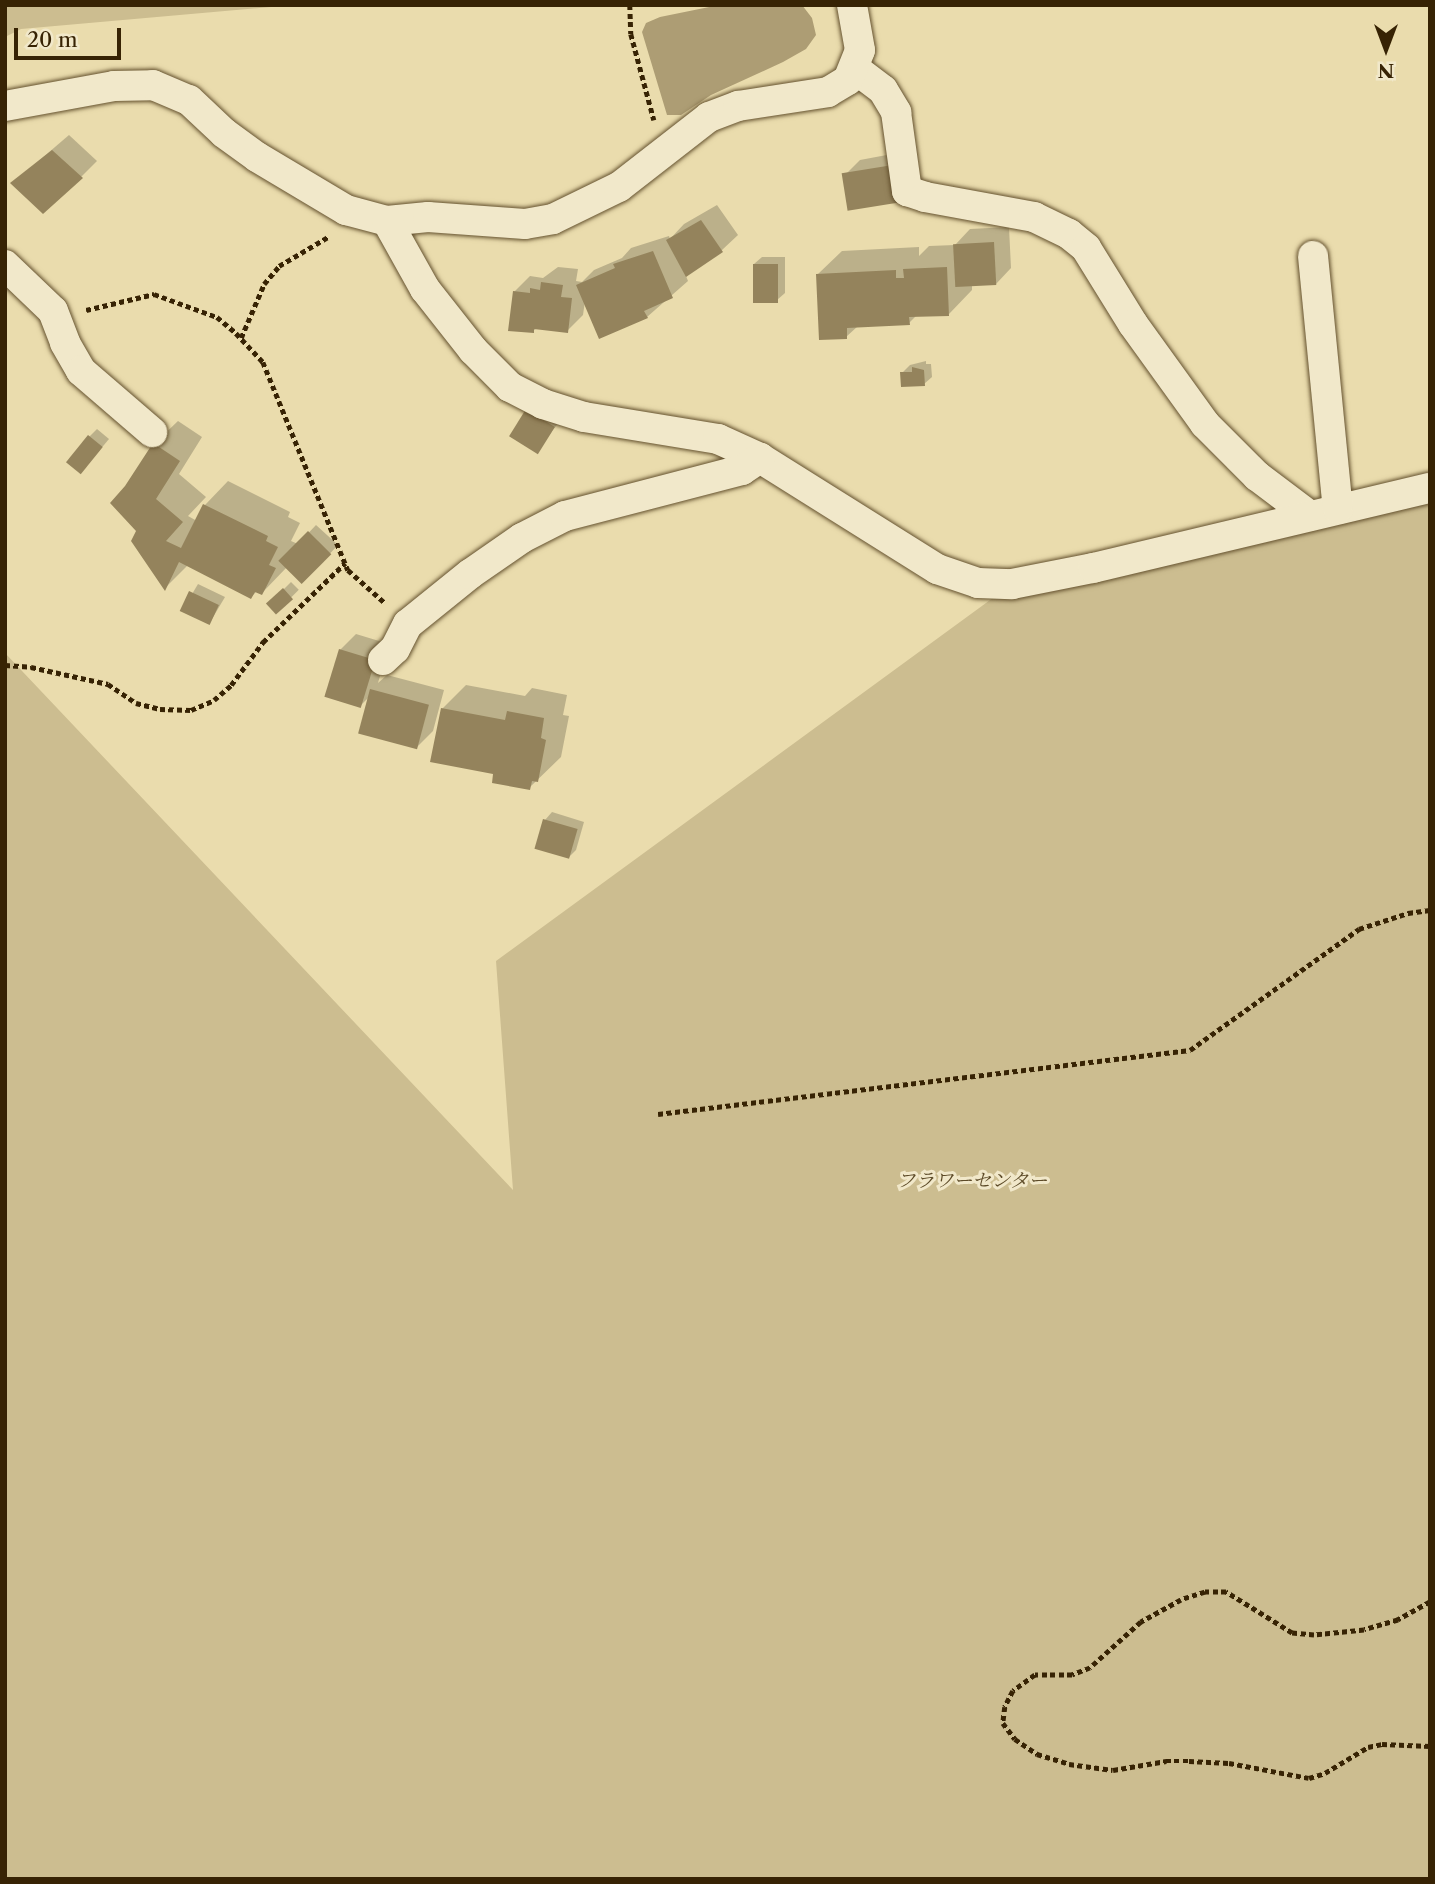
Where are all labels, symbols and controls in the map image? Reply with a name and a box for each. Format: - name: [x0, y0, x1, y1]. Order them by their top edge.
- scale bar: [18, 14, 124, 58]
- north arrow: [1351, 14, 1421, 84]
- text: 20 m: [27, 27, 78, 52]
- text: N: [1378, 59, 1394, 82]
- park label: フラワーセンター: [896, 1170, 1048, 1192]

